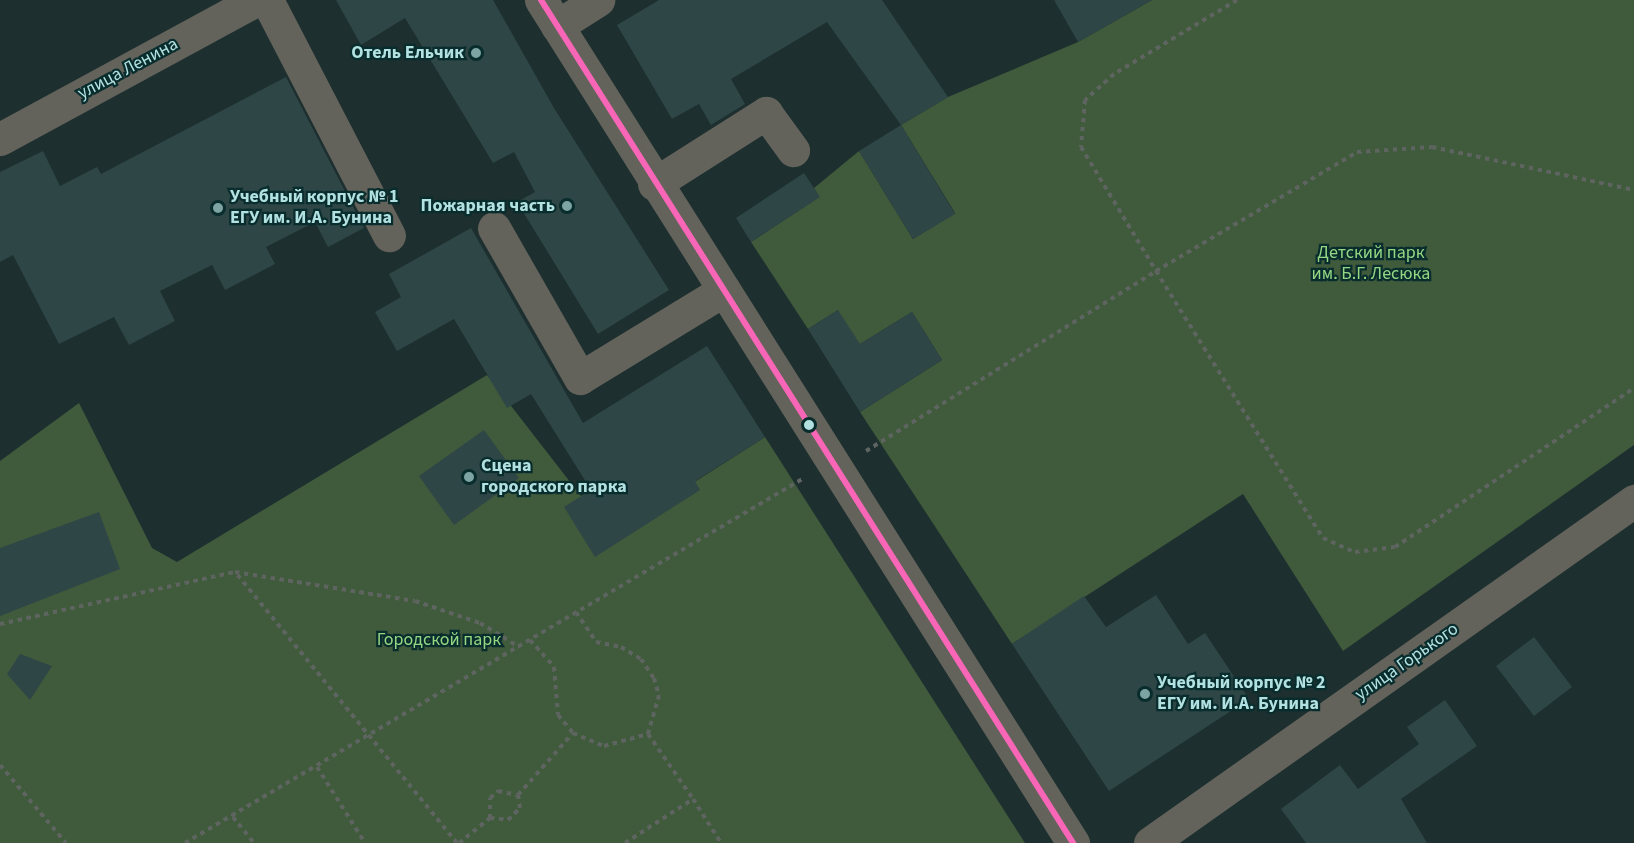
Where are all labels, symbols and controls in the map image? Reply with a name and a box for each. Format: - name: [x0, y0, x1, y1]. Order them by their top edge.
- street label: улица Ленина: [74, 34, 182, 104]
- place label: Отель Ельчик: [351, 42, 464, 64]
- marker: Отель Ельчик: [469, 46, 483, 60]
- place label: Учебный корпус № 1 ЕГУ им. И.А. Бунина: [230, 187, 399, 230]
- place label: Пожарная часть: [421, 195, 555, 217]
- marker: Пожарная часть: [560, 199, 574, 213]
- marker: Учебный корпус № 1 ЕГУ им. И.А. Бунина: [211, 201, 225, 215]
- park label: Детский парк им. Б.Г. Лесюка: [1312, 243, 1430, 286]
- unlabelled marker: [803, 419, 815, 431]
- place label: Сцена городского парка: [481, 456, 627, 498]
- marker: Сцена городского парка: [462, 470, 476, 484]
- street label: улица Горького: [1351, 618, 1463, 706]
- park label: Городской парк: [377, 629, 501, 651]
- place label: Учебный корпус № 2 ЕГУ им. И.А. Бунина: [1157, 673, 1326, 716]
- marker: Учебный корпус № 2 ЕГУ им. И.А. Бунина: [1138, 687, 1152, 701]

